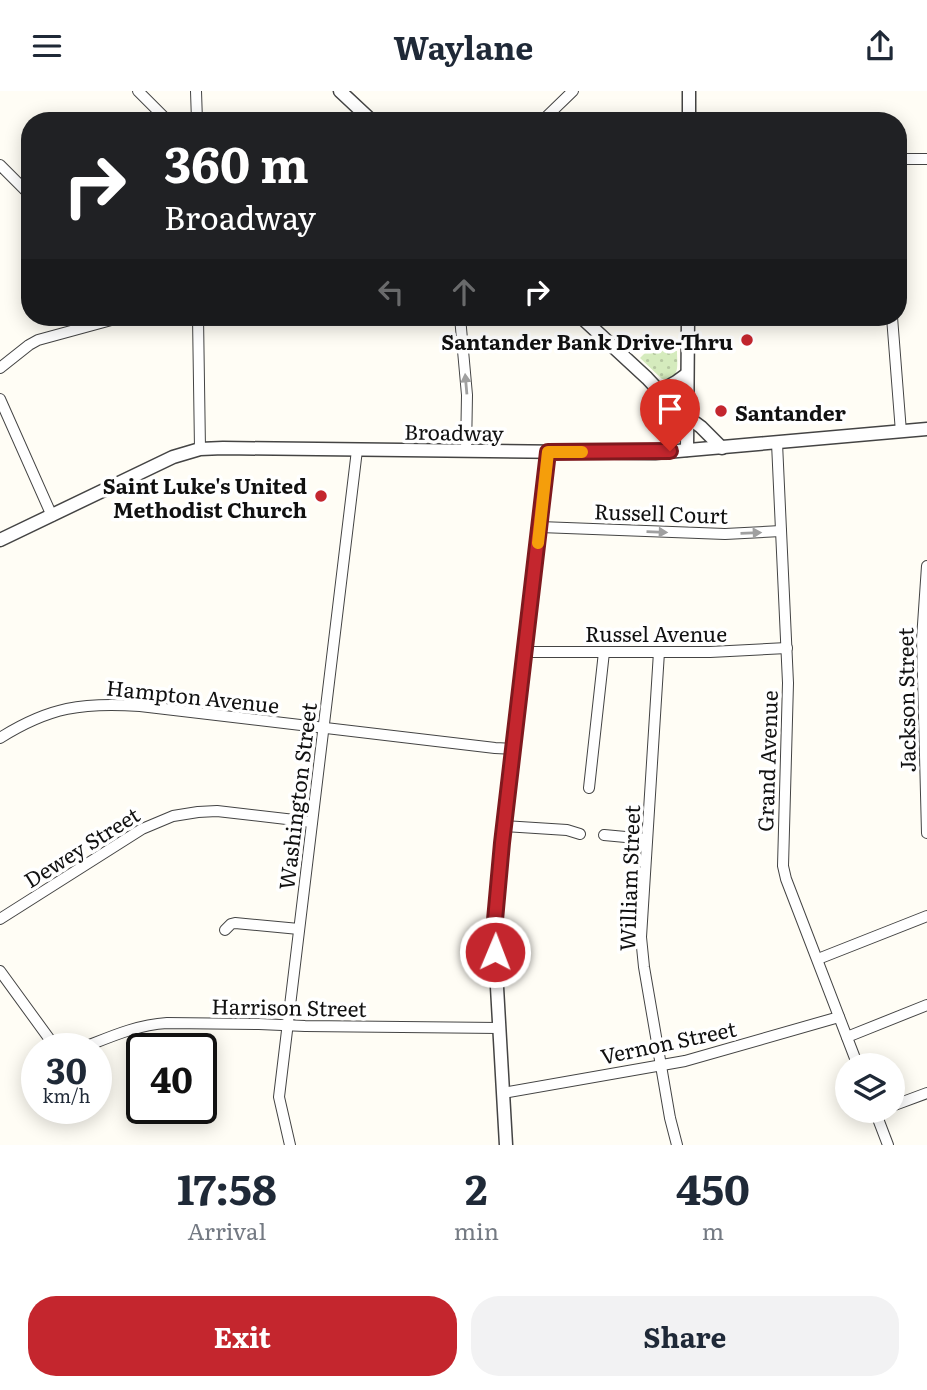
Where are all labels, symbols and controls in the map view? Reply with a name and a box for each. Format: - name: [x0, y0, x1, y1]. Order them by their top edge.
- text: Waylane: [394, 22, 533, 70]
- icon: menu: [28, 27, 66, 65]
- icon: share: [861, 27, 899, 65]
- text: 360 m: [164, 125, 309, 198]
- icon: right: [49, 140, 140, 231]
- text: Broadway: [164, 192, 316, 240]
- icon: left: [372, 273, 410, 311]
- icon: ahead: [445, 273, 483, 311]
- icon: right: [518, 273, 556, 311]
- place label: Santander Bank Drive-Thru: [441, 325, 733, 356]
- marker: Santander Bank Drive-Thru: [739, 332, 755, 348]
- one-way arrow: [460, 372, 471, 394]
- pin: [640, 379, 700, 451]
- icon: arrive: [651, 390, 689, 428]
- place label: Santander: [735, 396, 846, 427]
- marker: Santander: [713, 403, 729, 419]
- street label: Broadway: [404, 415, 505, 447]
- place label: Saint Luke's United Methodist Church: [103, 469, 307, 524]
- marker: Saint Luke's United Methodist Church: [313, 488, 329, 504]
- street label: Russell Court: [593, 494, 729, 530]
- one-way arrow: [647, 526, 669, 538]
- one-way arrow: [740, 527, 762, 538]
- street label: Russel Avenue: [585, 617, 727, 648]
- street label: Jackson Street: [888, 627, 922, 773]
- street label: Hampton Avenue: [105, 670, 281, 720]
- street label: Grand Avenue: [748, 690, 784, 832]
- street label: Washington Street: [269, 700, 323, 891]
- street label: Dewey Street: [17, 798, 145, 894]
- street label: William Street: [610, 804, 646, 952]
- position arrow: [458, 915, 532, 989]
- street label: Harrison Street: [211, 989, 367, 1023]
- street label: Vernon Street: [597, 1011, 739, 1071]
- speed limit sign: 40: [126, 1033, 217, 1124]
- text: 30: [46, 1043, 87, 1095]
- map controls: [835, 1053, 905, 1123]
- button: layers: [835, 1053, 905, 1123]
- text: km/h: [43, 1082, 90, 1109]
- text: 17:58: [177, 1156, 277, 1218]
- text: 2: [465, 1156, 488, 1218]
- text: 450: [676, 1156, 750, 1218]
- text: Arrival: [188, 1213, 266, 1247]
- text: min: [454, 1213, 499, 1247]
- text: m: [702, 1213, 724, 1247]
- button: Exit: [28, 1296, 457, 1376]
- button: Share: [471, 1296, 899, 1376]

